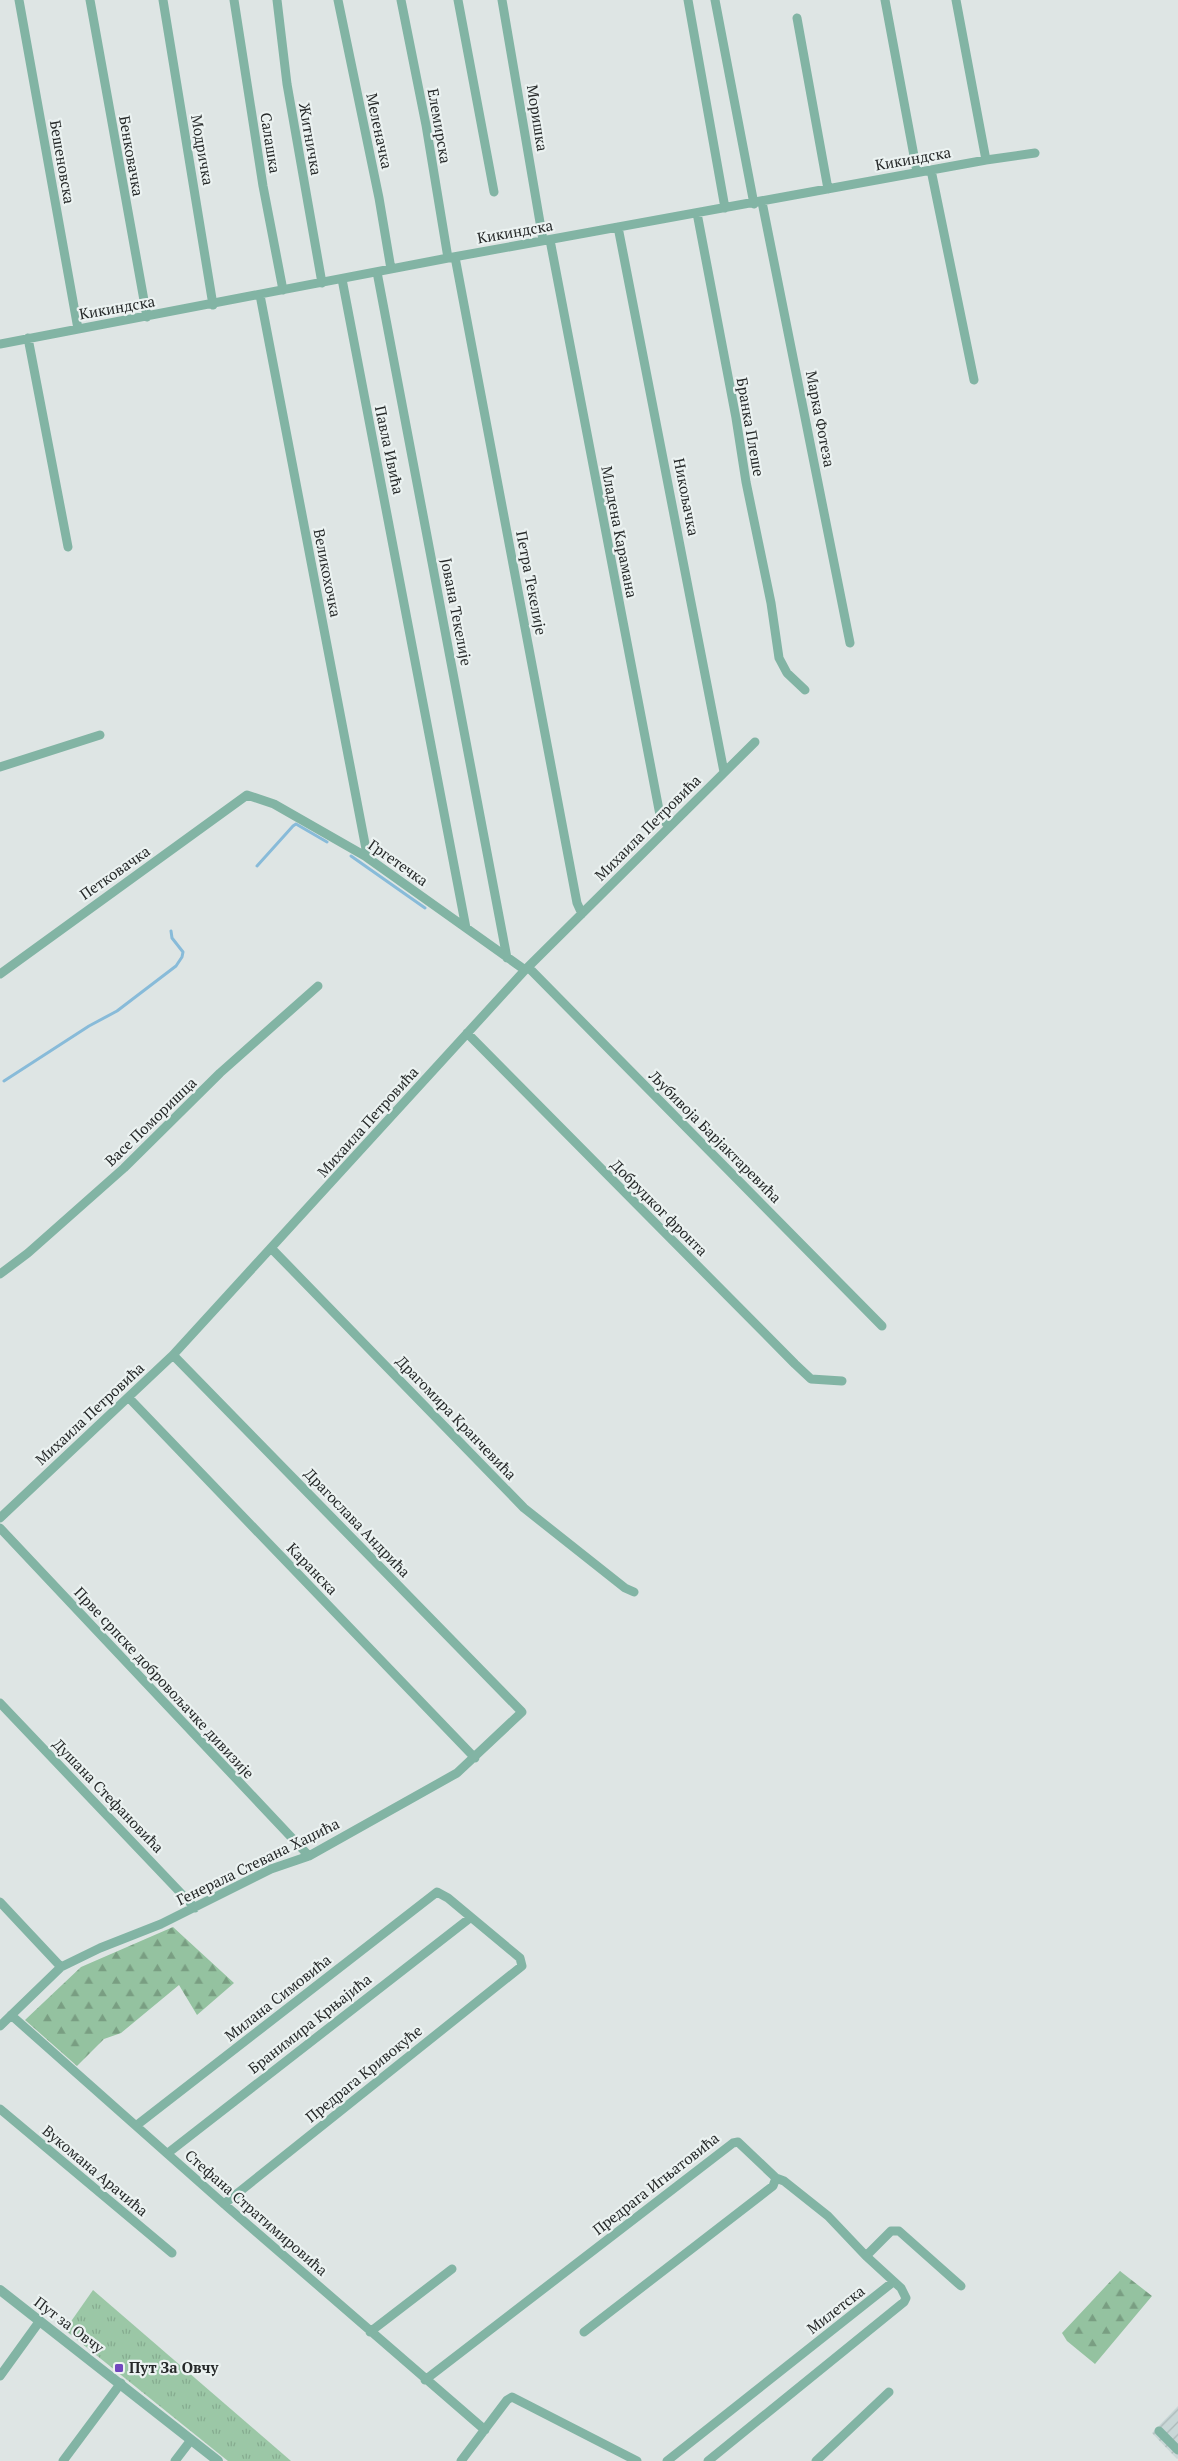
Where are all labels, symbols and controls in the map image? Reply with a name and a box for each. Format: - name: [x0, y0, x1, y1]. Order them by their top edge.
- street label: Моришка: [523, 83, 553, 153]
- street label: Елемирска: [424, 87, 456, 165]
- street label: Меленачка: [362, 91, 398, 171]
- street label: Житничка: [295, 101, 327, 177]
- street label: Салашка: [256, 111, 286, 175]
- street label: Модричка: [187, 113, 219, 187]
- street label: Бенковачка: [115, 114, 149, 198]
- street label: Бешеновска: [46, 118, 80, 206]
- street label: Кикиндска: [873, 141, 953, 175]
- street label: Кикиндска: [475, 214, 555, 248]
- street label: Кикиндска: [77, 290, 157, 324]
- street label: Марка Фотеза: [802, 369, 840, 469]
- street label: Бранка Плеше: [732, 376, 770, 478]
- street label: Павла Ивића: [371, 404, 409, 496]
- street label: Никољачка: [670, 456, 704, 538]
- street label: Младена Карамана: [597, 464, 643, 600]
- street label: Великохочка: [310, 527, 346, 619]
- street label: Петра Текелије: [512, 529, 552, 637]
- street label: Јована Текелије: [437, 556, 477, 667]
- street label: Михаила Петровића: [590, 770, 705, 885]
- street label: Гргетечка: [365, 834, 433, 890]
- street label: Петковачка: [75, 840, 154, 904]
- street label: Михаила Петровића: [312, 1062, 422, 1181]
- street label: Љубивоја Барјактаревића: [644, 1065, 787, 1207]
- street label: Васе Поморишца: [100, 1072, 201, 1170]
- street label: Добруџког фронта: [607, 1155, 713, 1260]
- street label: Драгомира Кранчевића: [392, 1351, 522, 1484]
- street label: Михаила Петровића: [31, 1357, 148, 1469]
- street label: Драгослава Андрића: [300, 1463, 415, 1581]
- street label: Каранска: [283, 1538, 343, 1599]
- street label: Прве српске добровољачке дивизије: [70, 1582, 259, 1783]
- street label: Душана Стефановића: [49, 1734, 169, 1857]
- street label: Генерала Стевана Хаџића: [173, 1813, 343, 1909]
- street label: Милана Симовића: [220, 1949, 335, 2045]
- street label: Бранимира Крњајића: [244, 1969, 375, 2078]
- street label: Предрага Кривокуће: [301, 2020, 426, 2126]
- street label: Вукомана Арачића: [39, 2120, 153, 2221]
- street label: Предрага Игњатовића: [588, 2127, 723, 2239]
- street label: Стефана Стратимировића: [181, 2145, 332, 2280]
- street label: Милетска: [802, 2280, 869, 2338]
- street label: Пут за Овчу: [31, 2291, 109, 2357]
- place label: Пут За Овчу: [129, 2357, 220, 2377]
- marker: Пут За Овчу: [113, 2362, 125, 2374]

